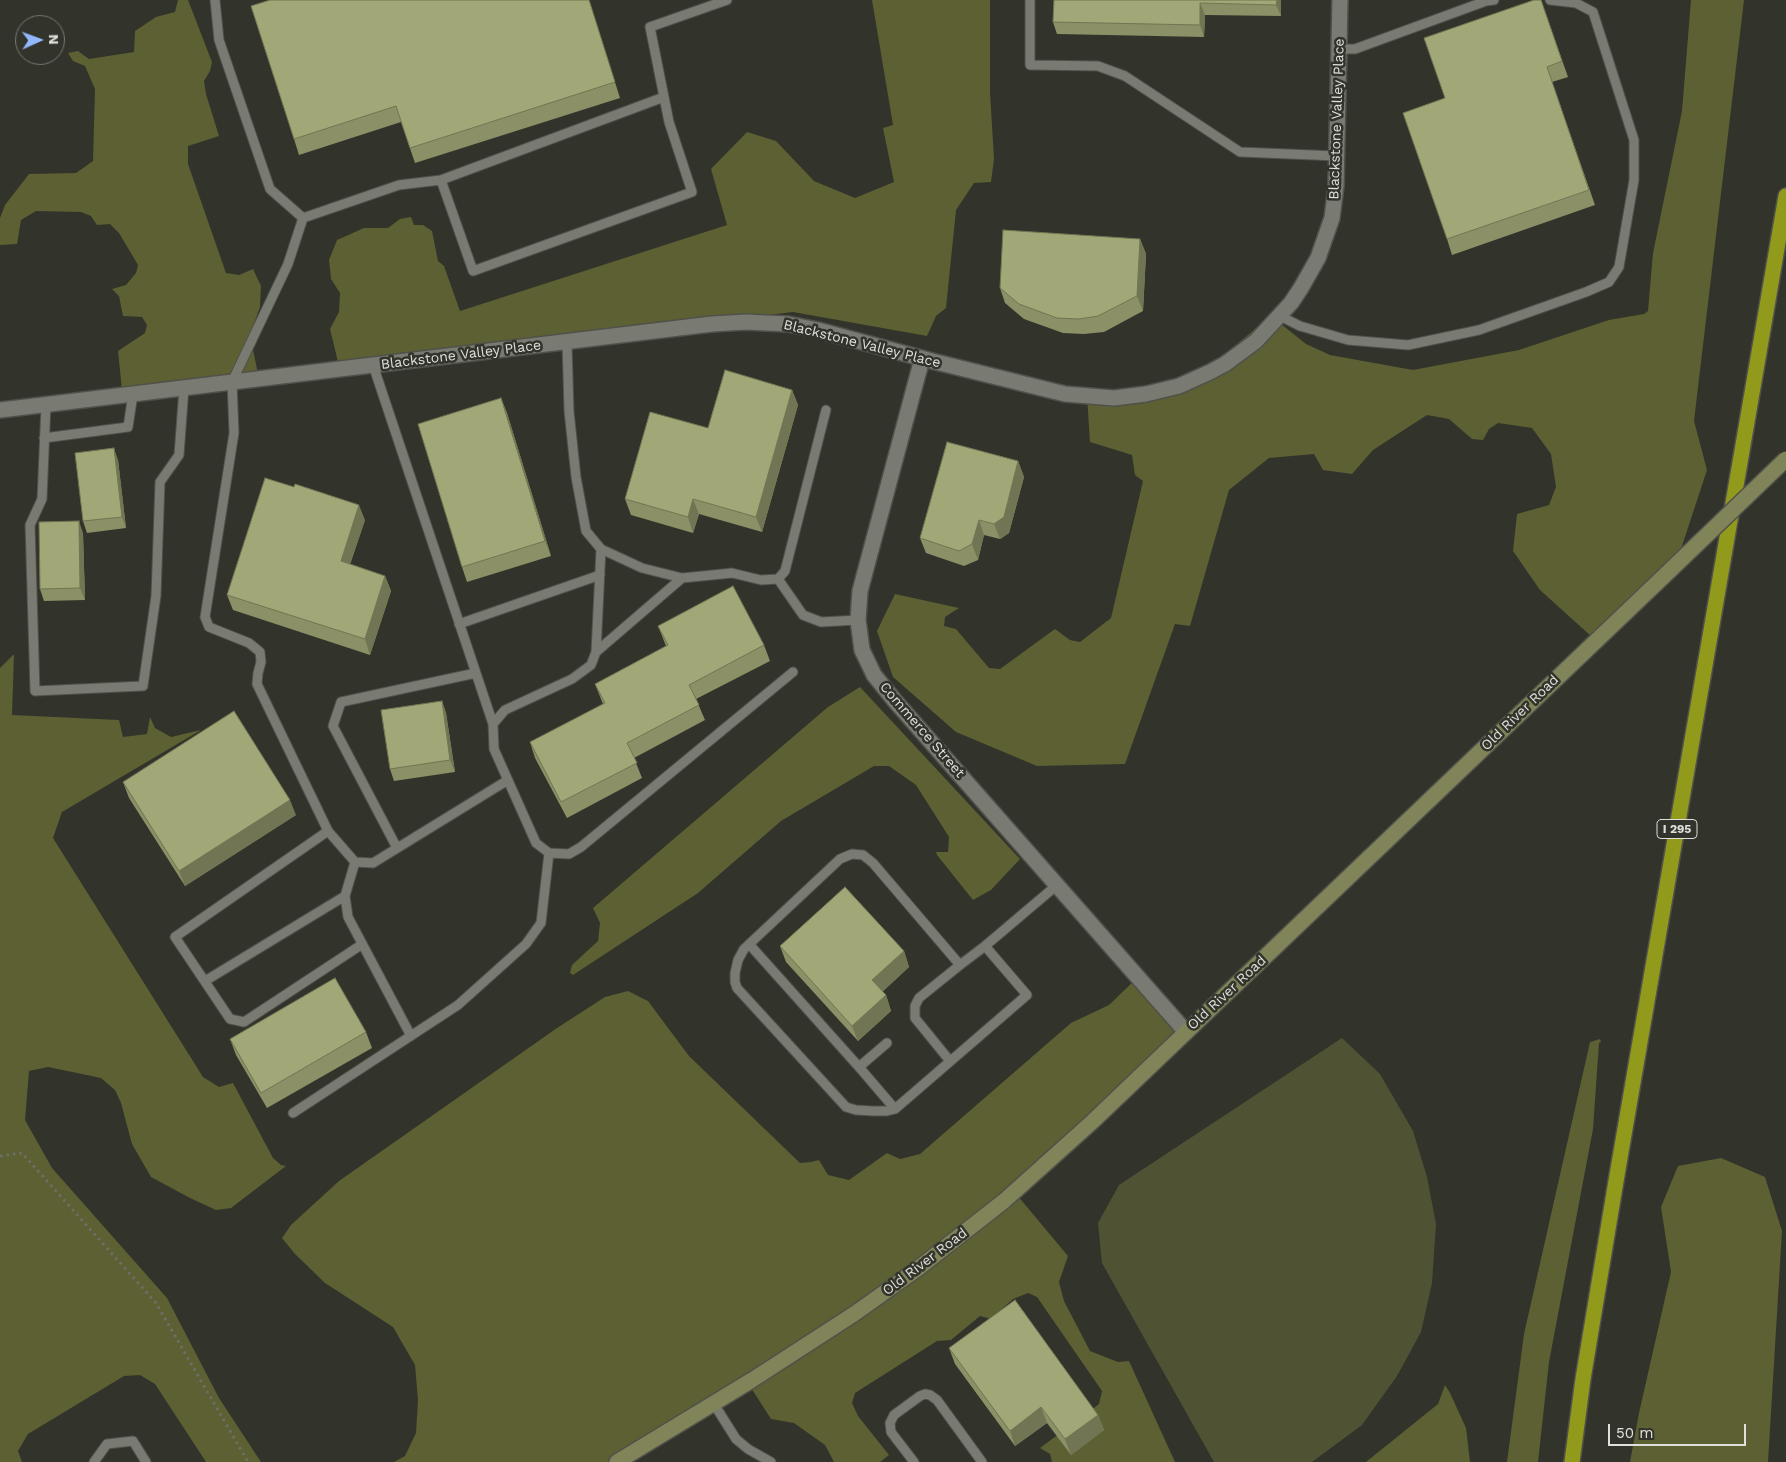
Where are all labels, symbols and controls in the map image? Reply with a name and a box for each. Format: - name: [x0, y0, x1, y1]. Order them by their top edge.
- north arrow: [15, 15, 65, 65]
- text: N: [46, 34, 62, 45]
- street label: Blackstone Valley Place: [1326, 38, 1348, 200]
- street label: Blackstone Valley Place: [782, 316, 942, 372]
- street label: Blackstone Valley Place: [380, 337, 542, 373]
- street label: Old River Road: [1478, 672, 1562, 754]
- street label: Commerce Street: [876, 679, 968, 781]
- road number: I 295: [1657, 820, 1697, 839]
- street label: Old River Road: [1184, 952, 1270, 1034]
- street label: Old River Road: [879, 1225, 971, 1299]
- scale bar: [1611, 1414, 1748, 1446]
- text: 50 m: [1616, 1424, 1653, 1442]

